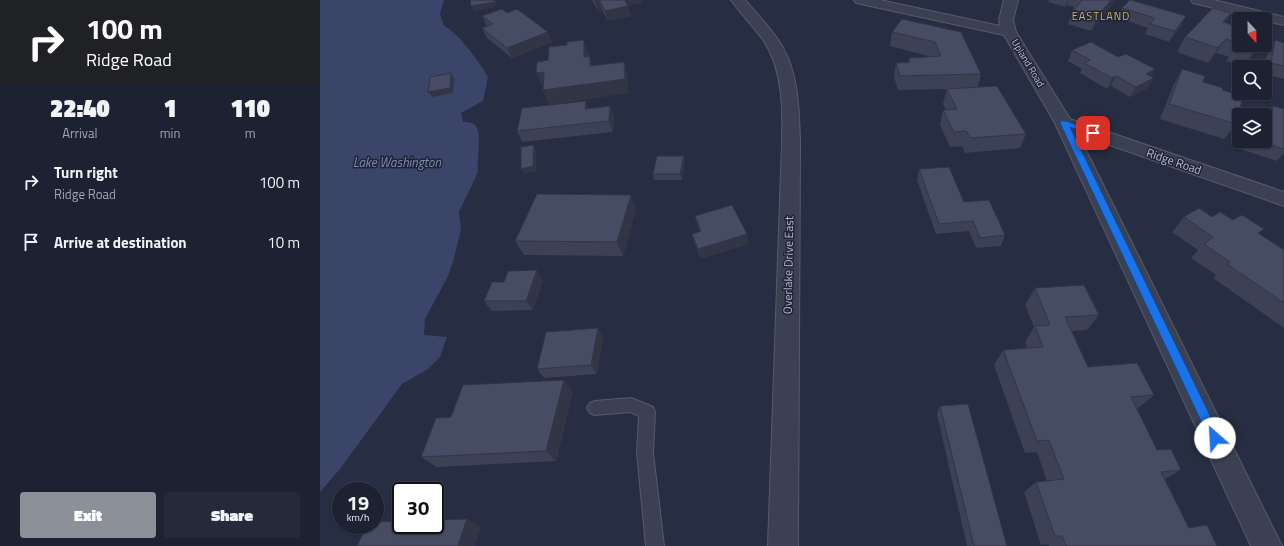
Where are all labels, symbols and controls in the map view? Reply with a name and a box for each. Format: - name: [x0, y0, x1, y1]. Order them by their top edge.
- text: 100 m: [86, 7, 163, 50]
- district label: EASTLAND: [1072, 8, 1130, 24]
- north arrow: [1232, 12, 1272, 52]
- map controls: [1232, 12, 1272, 148]
- icon: right: [20, 16, 72, 68]
- street label: Upland Road: [1008, 36, 1048, 90]
- text: Ridge Road: [86, 46, 172, 73]
- button: search: [1232, 60, 1272, 100]
- text: 22:40: [50, 90, 110, 126]
- text: 1: [163, 90, 177, 126]
- text: 110: [230, 90, 270, 126]
- button: layers: [1232, 108, 1272, 148]
- pin: [1076, 116, 1110, 150]
- icon: arrive: [1082, 122, 1104, 144]
- text: Arrival: [62, 123, 97, 143]
- text: min: [160, 123, 180, 143]
- text: m: [245, 123, 256, 143]
- street label: Ridge Road: [1144, 143, 1204, 179]
- water label: Lake Washington: [353, 152, 441, 172]
- text: Turn right: [54, 161, 118, 184]
- icon: right: [20, 171, 42, 193]
- text: 100 m: [259, 171, 300, 194]
- text: Ridge Road: [54, 184, 116, 204]
- street label: Overlake Drive East: [778, 215, 798, 314]
- icon: arrive: [20, 231, 42, 253]
- text: Arrive at destination: [54, 231, 187, 254]
- text: 10 m: [267, 231, 300, 254]
- position arrow: [1194, 417, 1236, 459]
- speed limit sign: 30: [392, 482, 444, 534]
- text: 19: [347, 487, 369, 518]
- button: Exit: [20, 492, 156, 538]
- button: Share: [164, 492, 300, 538]
- text: km/h: [347, 510, 369, 525]

